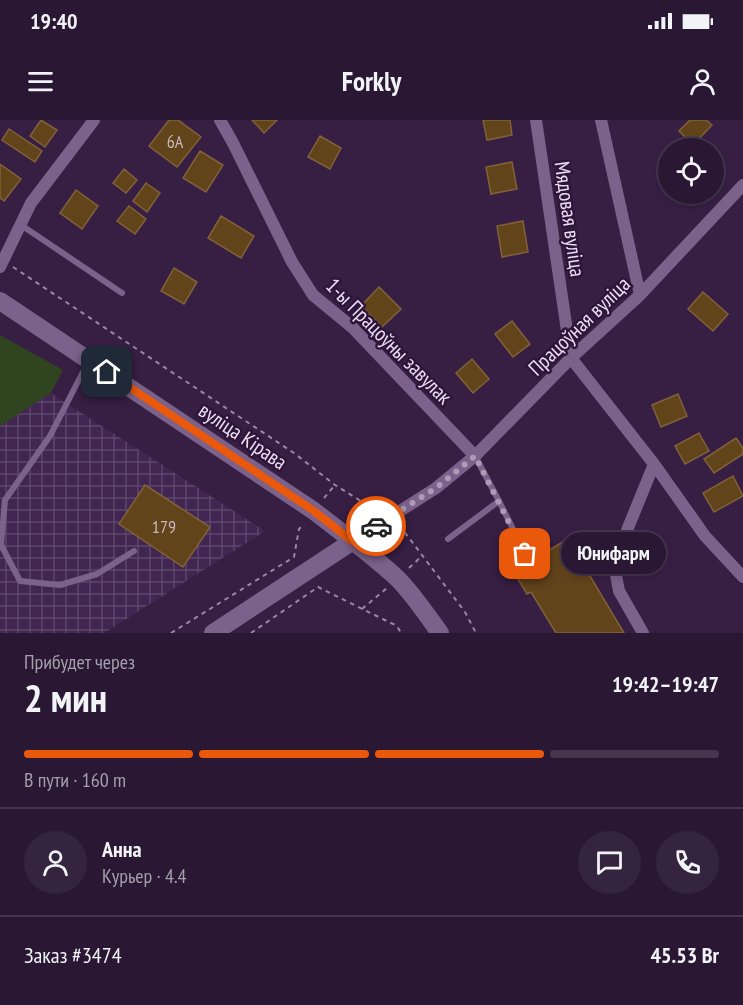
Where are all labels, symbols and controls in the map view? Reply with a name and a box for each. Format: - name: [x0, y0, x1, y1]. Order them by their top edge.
- text: 19:40: [30, 7, 78, 35]
- text: Forkly: [342, 64, 401, 98]
- icon: menu: [24, 65, 57, 98]
- icon: person: [686, 65, 719, 98]
- house number: 6А: [167, 130, 184, 153]
- map controls: [658, 138, 724, 204]
- button: locate: [658, 138, 724, 204]
- street label: Мядовая вуліца: [549, 160, 591, 278]
- street label: Працоўная вуліца: [522, 271, 636, 381]
- street label: 1-ы Працоўны завулак: [320, 272, 458, 410]
- pin: [81, 346, 132, 397]
- icon: home: [90, 355, 123, 388]
- street label: вуліца Кірава: [194, 397, 292, 475]
- courier: [346, 496, 406, 556]
- icon: car: [360, 510, 393, 543]
- house number: 179: [152, 515, 176, 538]
- pin: [499, 528, 550, 579]
- callout: Юнифарм: [561, 533, 666, 575]
- icon: bag: [508, 537, 541, 570]
- text: Юнифарм: [577, 540, 650, 566]
- text: Прибудет через: [24, 649, 135, 675]
- text: 19:42–19:47: [612, 670, 719, 698]
- text: 2 мин: [24, 672, 107, 723]
- text: В пути · 160 m: [24, 767, 126, 793]
- button: person: [24, 831, 87, 894]
- button: chat: [578, 831, 641, 894]
- button: phone: [656, 831, 719, 894]
- text: Анна: [102, 835, 142, 863]
- text: Курьер · 4.4: [102, 863, 187, 889]
- text: Заказ #3474: [24, 941, 122, 969]
- text: 45.53 Br: [651, 941, 719, 969]

